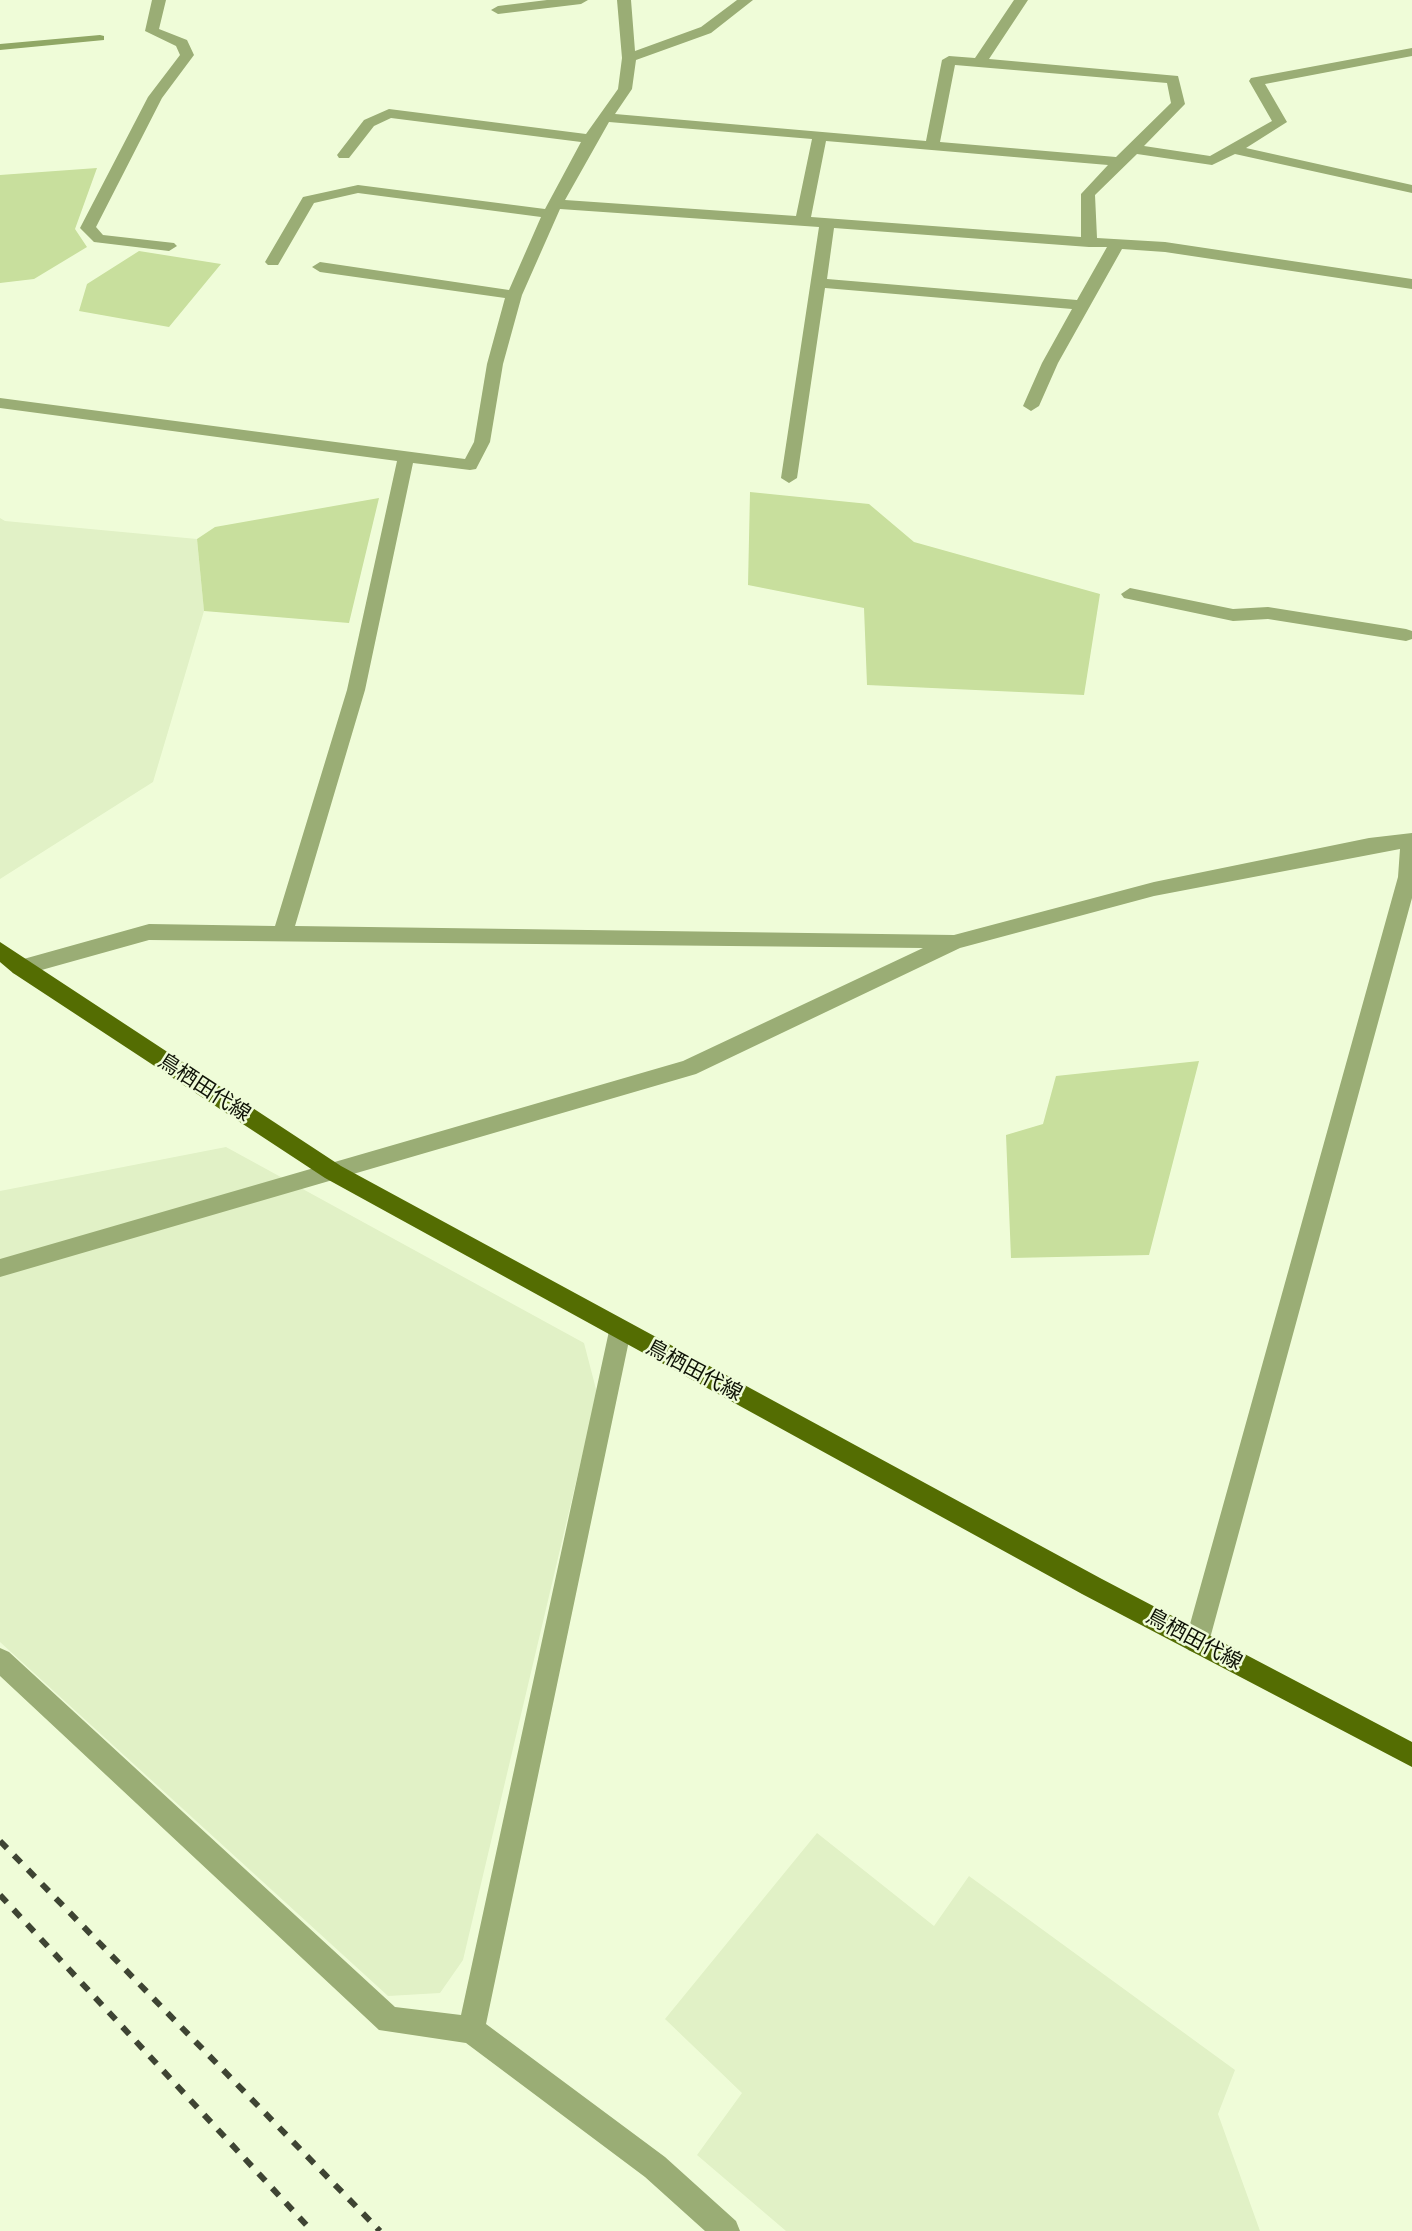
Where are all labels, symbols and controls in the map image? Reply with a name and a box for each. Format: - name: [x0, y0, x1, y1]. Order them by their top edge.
- street label: 鳥栖田代線: [153, 1049, 255, 1127]
- street label: 鳥栖田代線: [642, 1335, 746, 1407]
- street label: 鳥栖田代線: [1142, 1604, 1246, 1676]

